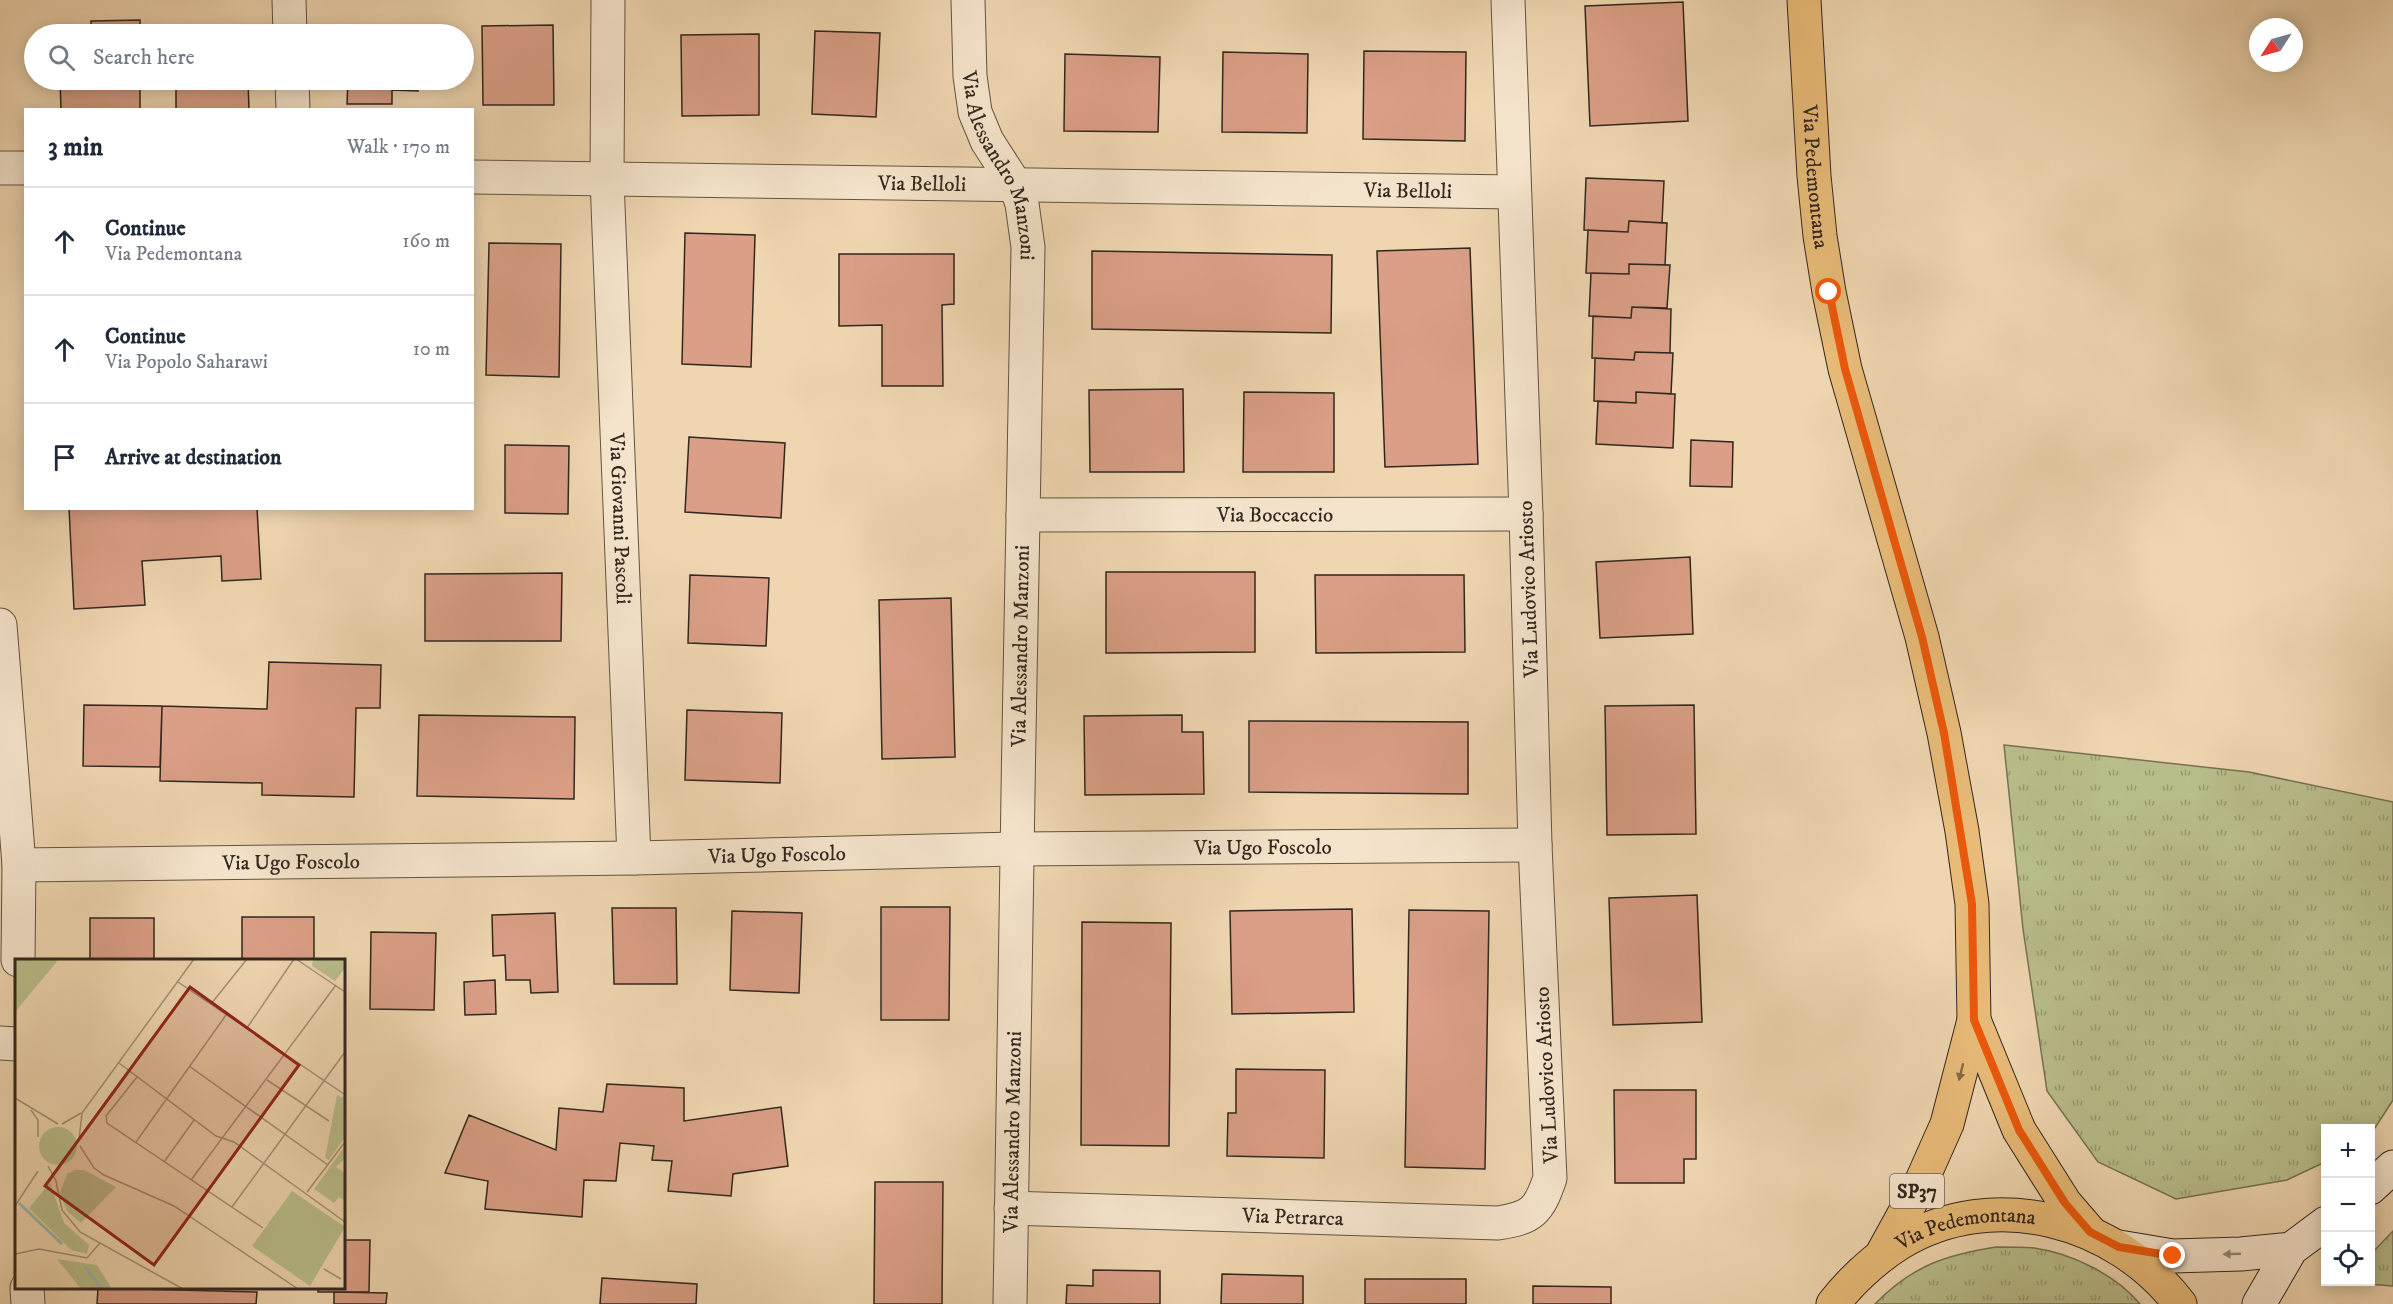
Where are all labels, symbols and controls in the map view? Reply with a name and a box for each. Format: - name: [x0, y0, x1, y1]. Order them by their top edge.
- north arrow: [2249, 18, 2303, 72]
- search box: [24, 24, 474, 90]
- icon: search: [45, 41, 78, 74]
- text: Search here: [93, 44, 195, 71]
- street label: Via Alessandro Manzoni: [955, 68, 1040, 261]
- street label: Via Pedemontana: [1796, 103, 1834, 251]
- text: 3 min: [48, 131, 103, 164]
- text: Walk · 170 m: [347, 135, 450, 160]
- street label: Via Belloli: [877, 171, 966, 198]
- street label: Via Belloli: [1362, 178, 1452, 205]
- text: Continue: [105, 215, 186, 242]
- icon: ahead: [48, 225, 81, 258]
- text: 160 m: [402, 229, 450, 254]
- text: Via Pedemontana: [105, 242, 242, 267]
- route start: [1815, 278, 1841, 304]
- text: Continue: [105, 323, 186, 350]
- icon: ahead: [48, 333, 81, 366]
- text: 10 m: [413, 337, 450, 362]
- text: Via Popolo Saharawi: [105, 350, 268, 375]
- street label: Via Giovanni Pascoli: [603, 432, 636, 605]
- icon: arrive: [48, 441, 81, 474]
- text: Arrive at destination: [105, 444, 282, 471]
- street label: Via Ludovico Ariosto: [1513, 500, 1545, 679]
- street label: Via Boccaccio: [1216, 502, 1333, 529]
- street label: Via Alessandro Manzoni: [1006, 545, 1036, 748]
- street label: Via Ugo Foscolo: [1193, 835, 1332, 862]
- street label: Via Ugo Foscolo: [707, 841, 846, 870]
- street label: Via Ugo Foscolo: [221, 849, 360, 877]
- inset map: [15, 959, 345, 1289]
- street label: Via Ludovico Ariosto: [1529, 986, 1565, 1165]
- street label: Via Alessandro Manzoni: [998, 1031, 1028, 1234]
- one-way arrow: [1955, 1063, 1965, 1081]
- map controls: [2321, 1124, 2375, 1286]
- button: +: [2321, 1124, 2375, 1178]
- road number: SP37: [1890, 1174, 1944, 1208]
- button: −: [2321, 1178, 2375, 1232]
- street label: Via Petrarca: [1241, 1203, 1344, 1232]
- street label: Via Pedemontana: [1890, 1203, 2038, 1257]
- button: locate: [2321, 1232, 2375, 1286]
- route end: [2159, 1242, 2185, 1268]
- one-way arrow: [2223, 1249, 2242, 1258]

